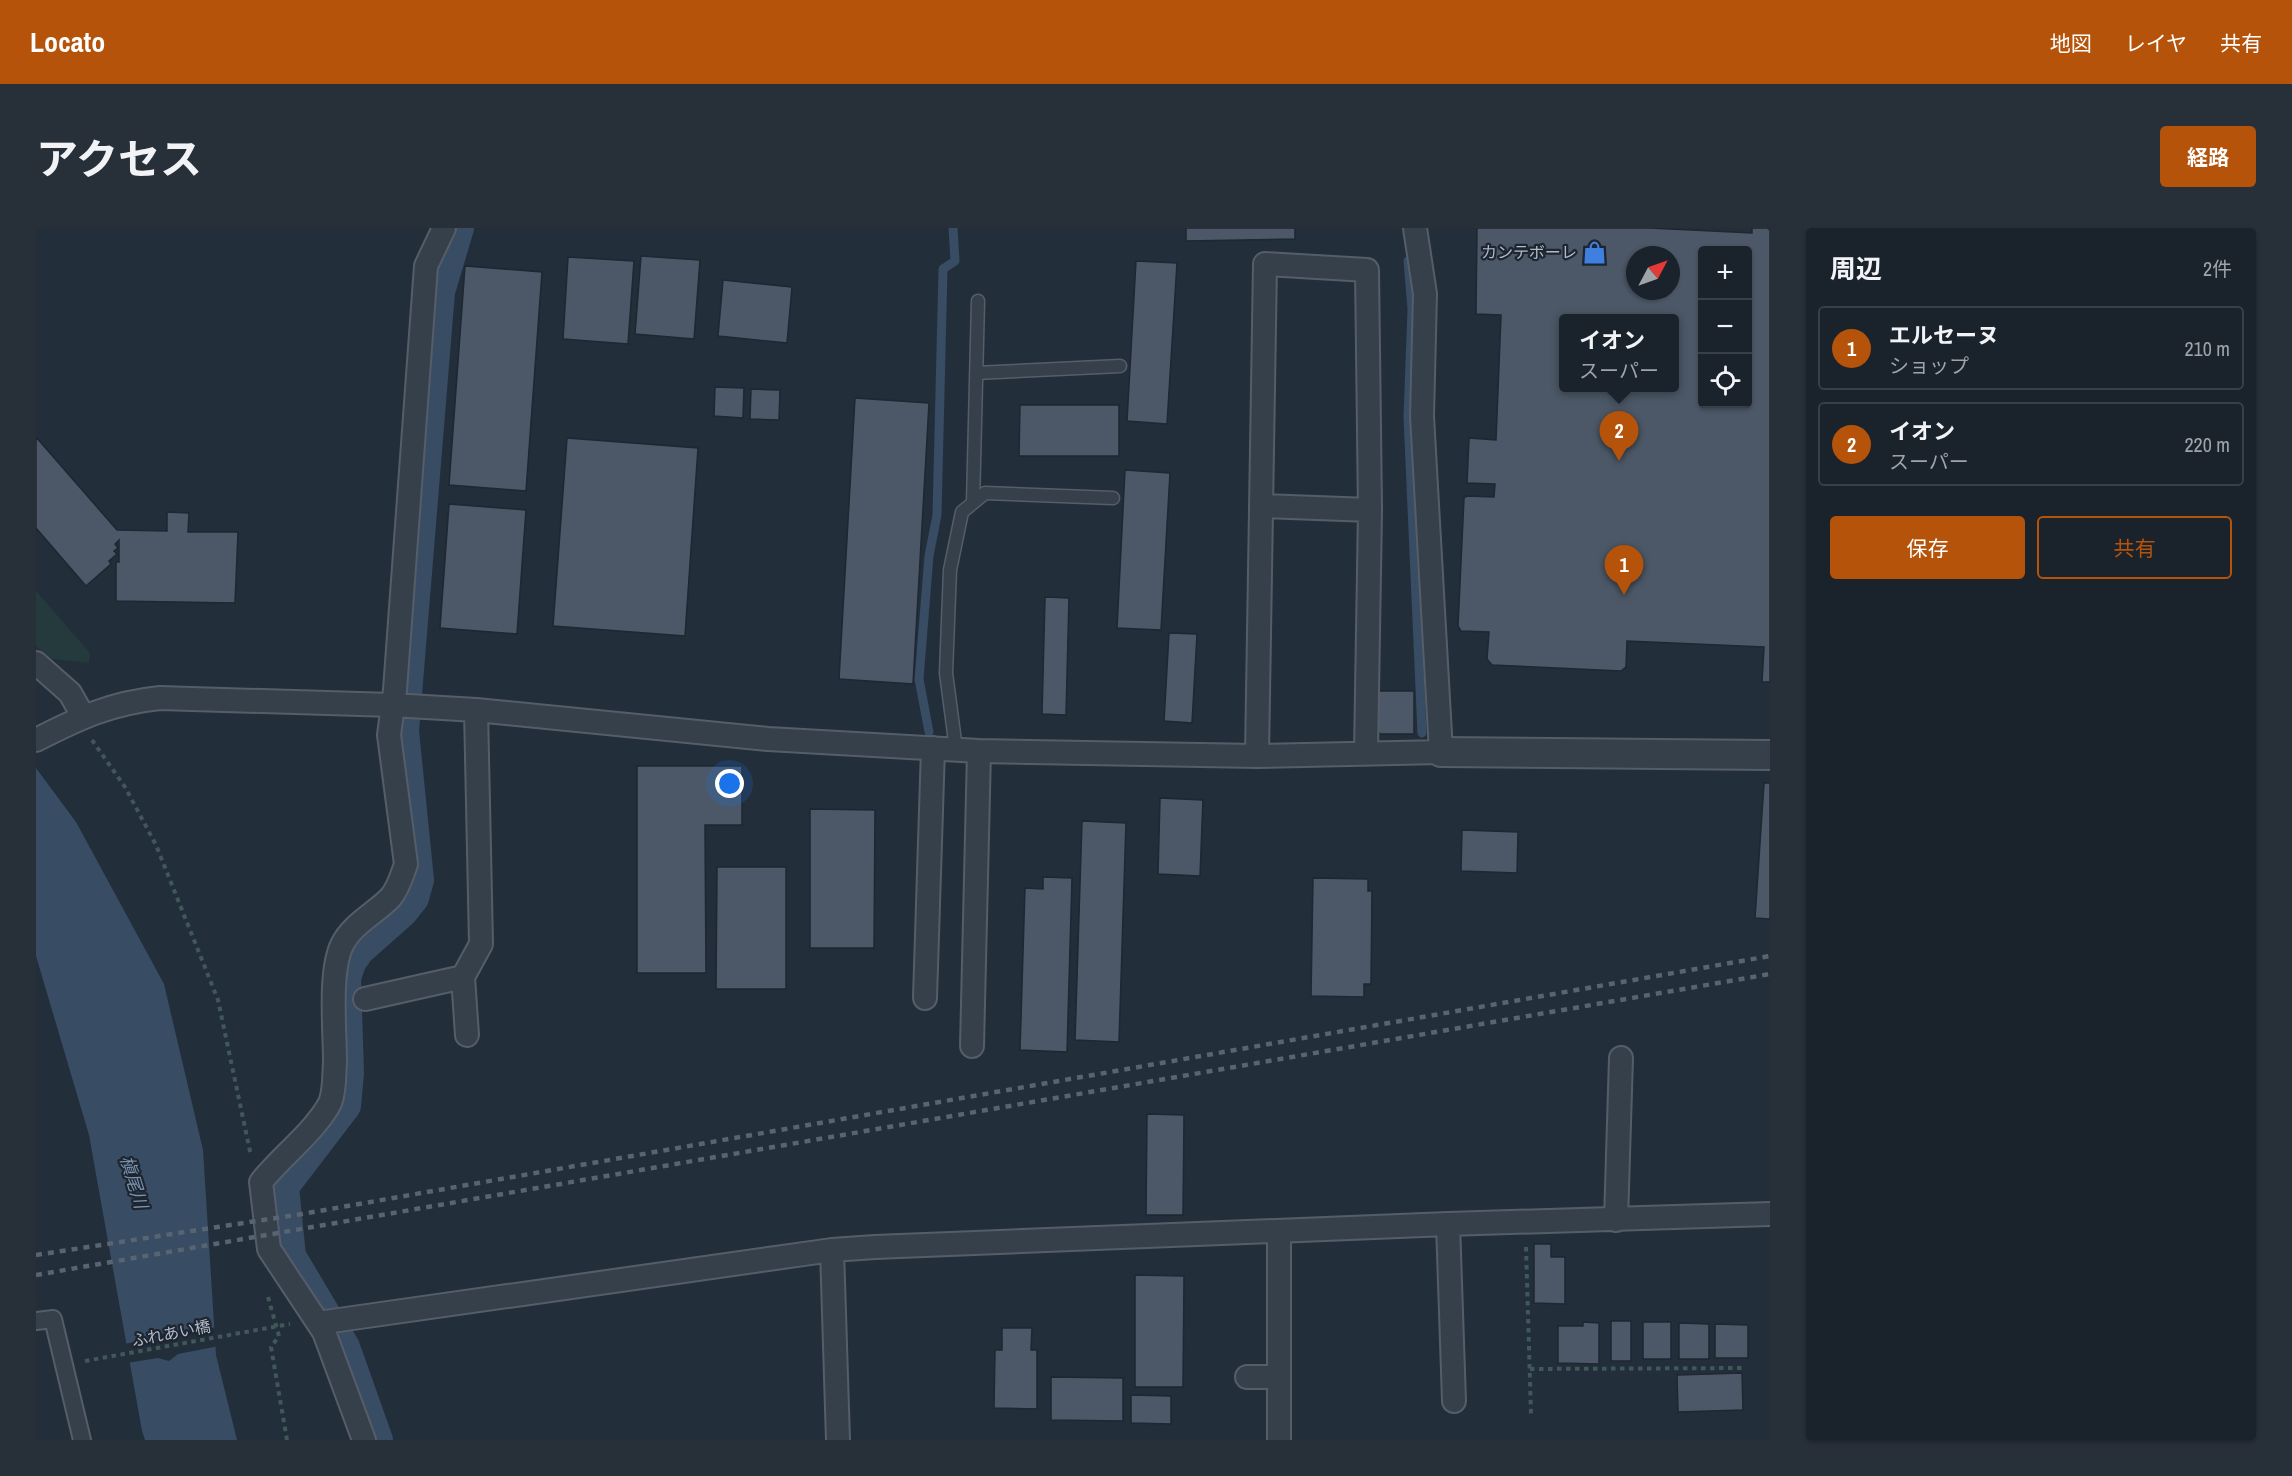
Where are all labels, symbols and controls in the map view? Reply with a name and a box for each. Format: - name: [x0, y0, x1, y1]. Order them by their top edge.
- text: Locato: [30, 23, 105, 61]
- text: 地図: [2050, 29, 2092, 58]
- text: レイヤ: [2125, 29, 2187, 58]
- text: 共有: [2220, 29, 2262, 58]
- button: 経路: [2160, 126, 2256, 187]
- text: アクセス: [36, 131, 202, 187]
- shop icon: カンテボーレ: [1582, 239, 1608, 265]
- place label: カンテボーレ: [1481, 241, 1577, 263]
- north arrow: [1626, 246, 1680, 300]
- map controls: [1698, 246, 1752, 408]
- button: +: [1698, 246, 1752, 300]
- text: 周辺: [1830, 251, 1882, 286]
- text: 2件: [2203, 255, 2232, 282]
- button: −: [1698, 300, 1752, 354]
- popup: [1559, 314, 1679, 392]
- text: エルセーヌ: [1889, 320, 1999, 350]
- text: イオン: [1579, 325, 1645, 355]
- text: 1: [1847, 335, 1856, 362]
- text: 210 m: [2184, 335, 2230, 362]
- text: ショップ: [1889, 352, 1969, 379]
- button: locate: [1698, 354, 1752, 408]
- text: スーパー: [1579, 357, 1659, 384]
- pin: 2: [1600, 412, 1638, 461]
- text: イオン: [1889, 416, 1955, 446]
- text: 2: [1847, 431, 1856, 458]
- text: 220 m: [2184, 431, 2230, 458]
- text: スーパー: [1889, 448, 1969, 475]
- button: 保存: [1830, 516, 2025, 579]
- button: 共有: [2037, 516, 2232, 579]
- pin: 1: [1604, 546, 1644, 595]
- your location: [715, 769, 744, 798]
- water label: 槇尾川: [114, 1153, 154, 1213]
- street label: ふれあい橋: [130, 1315, 212, 1351]

